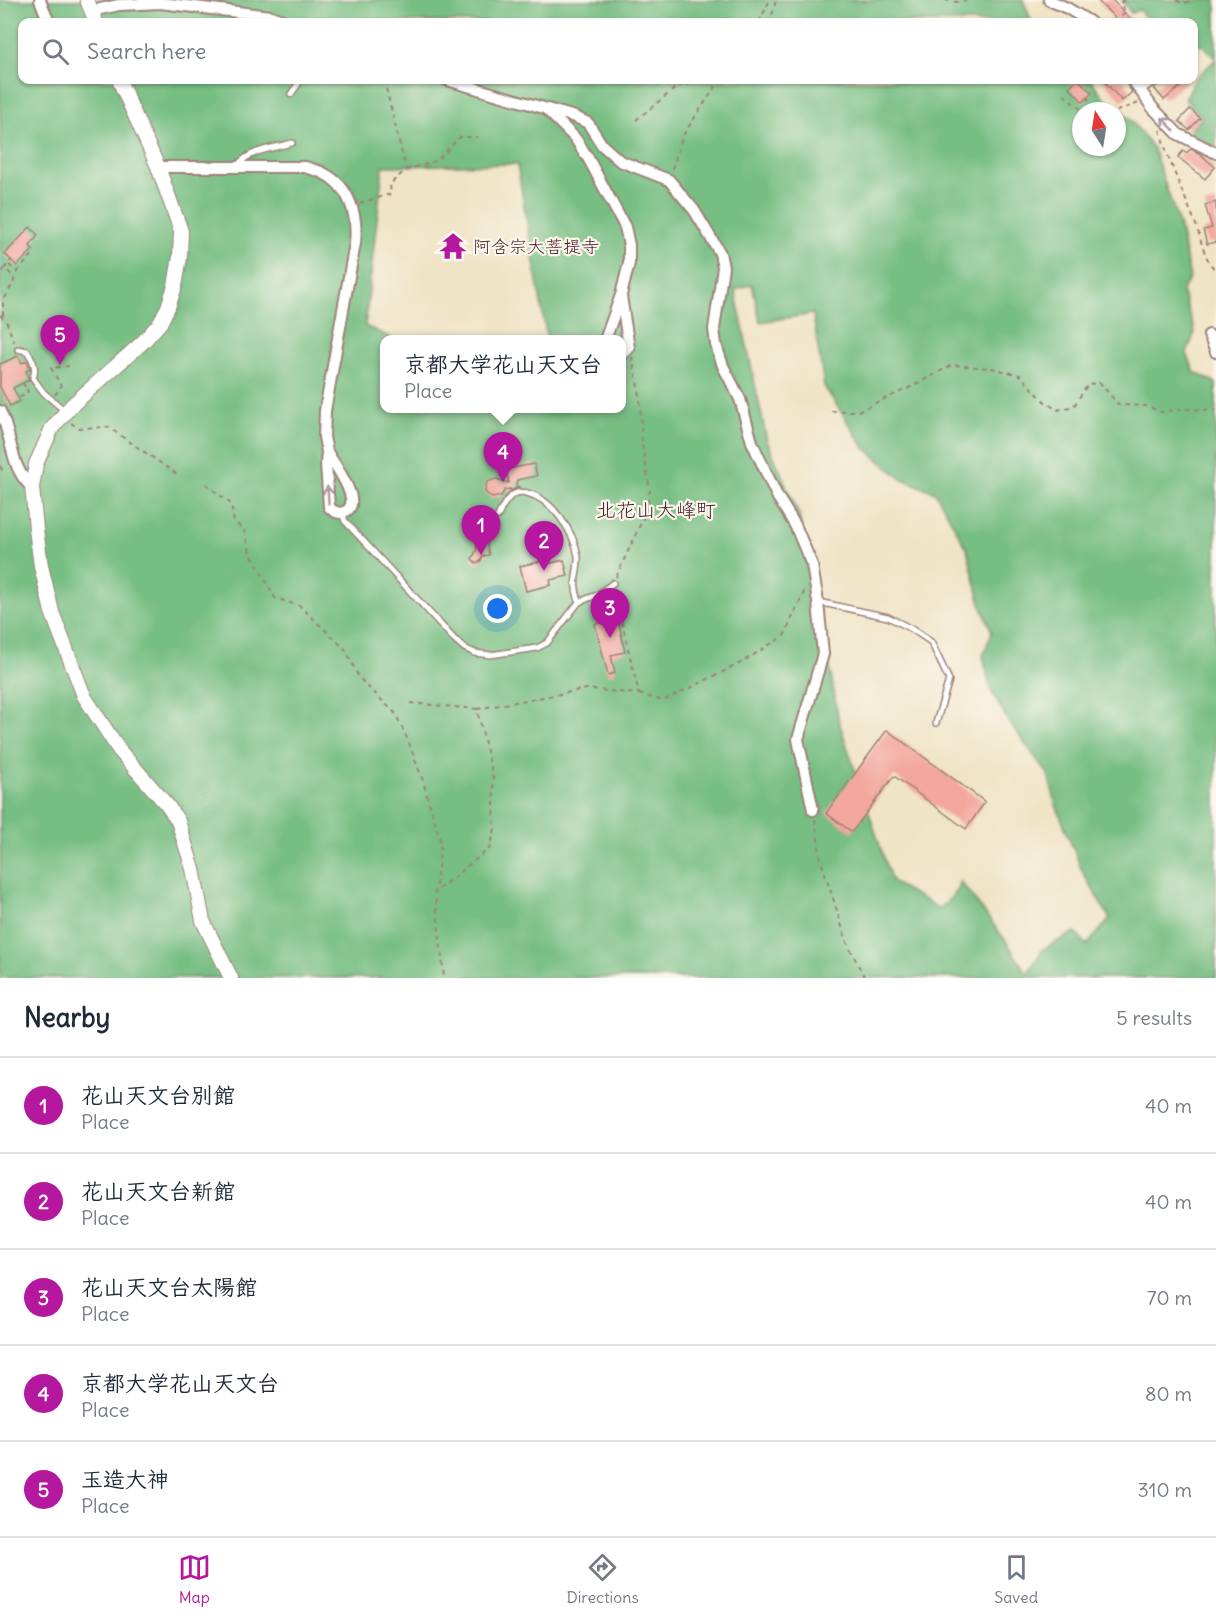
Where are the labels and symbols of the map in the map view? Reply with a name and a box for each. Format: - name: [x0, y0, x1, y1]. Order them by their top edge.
- north arrow: [1072, 102, 1126, 156]
- one-way arrow: [1161, 116, 1176, 131]
- temple icon: 阿含宗大菩提寺: [438, 231, 468, 261]
- place label: 阿含宗大菩提寺: [473, 235, 599, 258]
- pin: 5: [40, 316, 80, 365]
- pin: 4: [484, 432, 522, 482]
- one-way arrow: [322, 485, 333, 505]
- district label: 北花山大峰町: [596, 497, 716, 522]
- pin: 1: [462, 506, 500, 555]
- pin: 2: [524, 522, 564, 571]
- pin: 3: [590, 588, 630, 638]
- your location: [483, 594, 512, 623]

